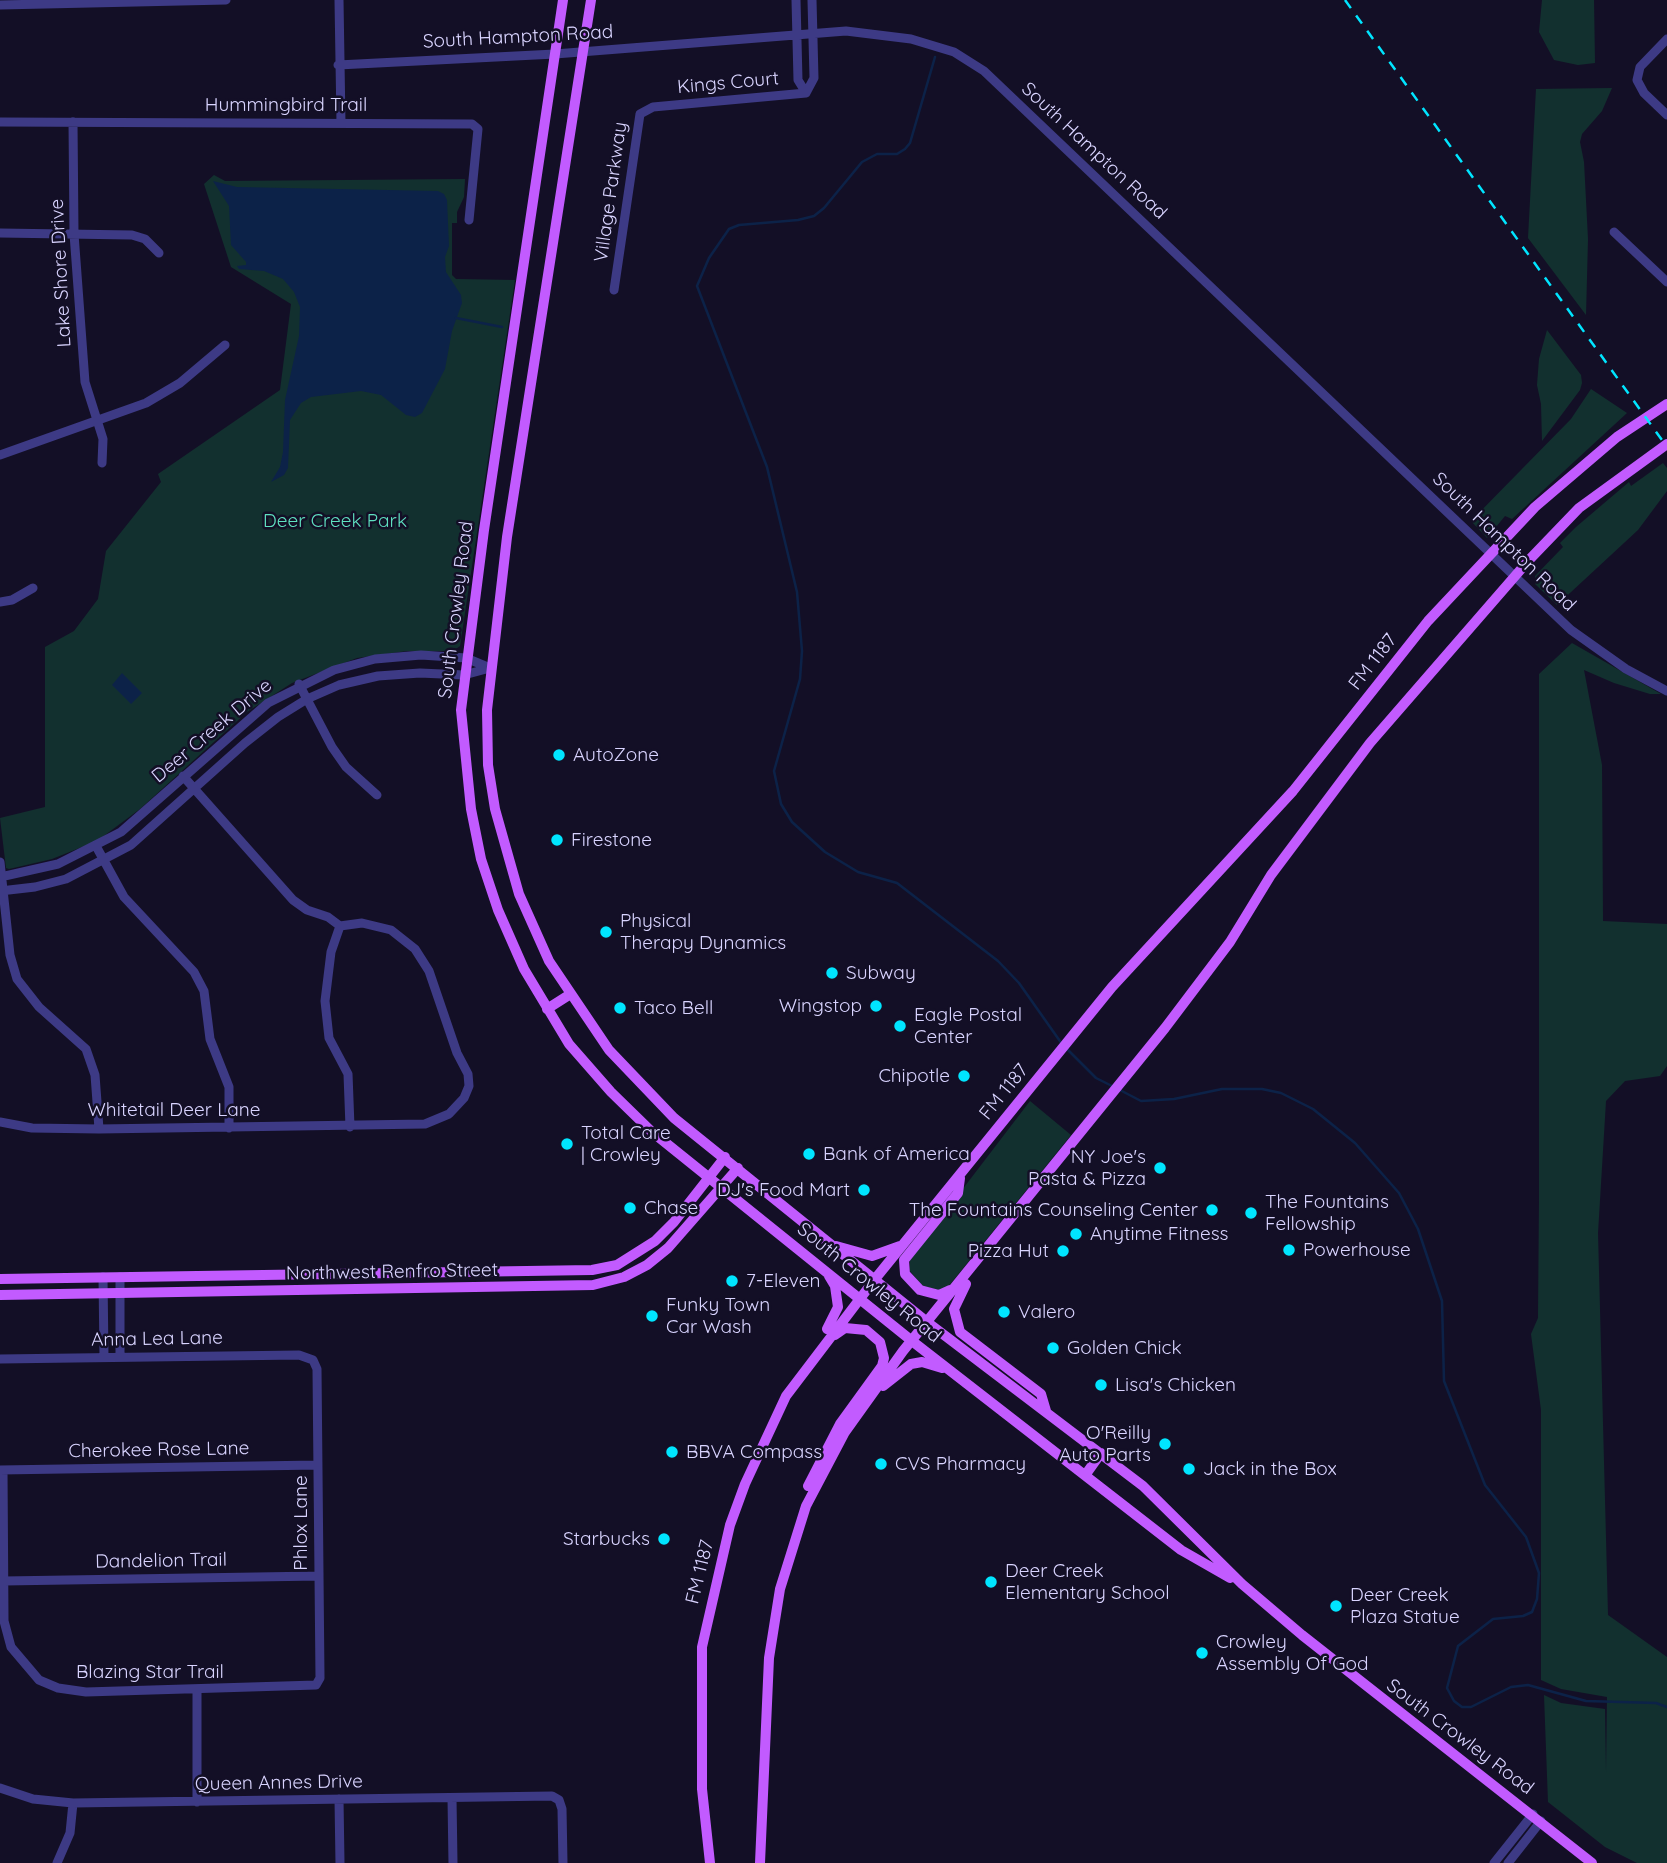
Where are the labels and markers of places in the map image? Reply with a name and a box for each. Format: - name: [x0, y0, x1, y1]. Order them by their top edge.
- place label: AutoZone: [573, 744, 659, 766]
- marker: AutoZone: [551, 747, 567, 763]
- place label: Firestone: [571, 829, 652, 851]
- marker: Firestone: [549, 832, 565, 848]
- place label: Physical Therapy Dynamics: [620, 910, 786, 954]
- marker: Physical Therapy Dynamics: [598, 924, 614, 940]
- place label: Subway: [846, 962, 916, 984]
- marker: Subway: [824, 965, 840, 981]
- place label: Wingstop: [779, 995, 862, 1017]
- place label: Taco Bell: [634, 997, 713, 1019]
- marker: Wingstop: [868, 998, 884, 1014]
- marker: Taco Bell: [612, 1000, 628, 1016]
- place label: Eagle Postal Center: [914, 1004, 1022, 1048]
- marker: Eagle Postal Center: [892, 1018, 908, 1034]
- place label: Chipotle: [878, 1065, 950, 1087]
- marker: Chipotle: [956, 1068, 972, 1084]
- place label: Total Care | Crowley: [581, 1122, 671, 1166]
- marker: Total Care | Crowley: [559, 1136, 575, 1152]
- place label: Bank of America: [823, 1143, 970, 1165]
- marker: Bank of America: [801, 1146, 817, 1162]
- place label: NY Joe's Pasta & Pizza: [1028, 1146, 1146, 1190]
- marker: NY Joe's Pasta & Pizza: [1152, 1160, 1168, 1176]
- place label: DJ's Food Mart: [717, 1179, 850, 1201]
- marker: DJ's Food Mart: [856, 1182, 872, 1198]
- place label: The Fountains Fellowship: [1265, 1191, 1389, 1235]
- place label: Chase: [644, 1197, 698, 1219]
- place label: The Fountains Counseling Center: [909, 1199, 1198, 1221]
- marker: Chase: [622, 1200, 638, 1216]
- marker: The Fountains Counseling Center: [1204, 1202, 1220, 1218]
- marker: The Fountains Fellowship: [1243, 1205, 1259, 1221]
- place label: Anytime Fitness: [1090, 1223, 1229, 1245]
- marker: Anytime Fitness: [1068, 1226, 1084, 1242]
- place label: Powerhouse: [1303, 1239, 1411, 1261]
- place label: Pizza Hut: [968, 1240, 1049, 1262]
- marker: Powerhouse: [1281, 1242, 1297, 1258]
- marker: Pizza Hut: [1055, 1243, 1071, 1259]
- place label: 7-Eleven: [746, 1270, 820, 1292]
- marker: 7-Eleven: [724, 1273, 740, 1289]
- place label: Funky Town Car Wash: [666, 1294, 770, 1338]
- place label: Valero: [1018, 1301, 1075, 1323]
- marker: Valero: [996, 1304, 1012, 1320]
- marker: Funky Town Car Wash: [644, 1308, 660, 1324]
- place label: Golden Chick: [1067, 1337, 1182, 1359]
- marker: Golden Chick: [1045, 1340, 1061, 1356]
- place label: Lisa's Chicken: [1115, 1374, 1236, 1396]
- marker: Lisa's Chicken: [1093, 1377, 1109, 1393]
- place label: O'Reilly Auto Parts: [1059, 1422, 1151, 1466]
- marker: O'Reilly Auto Parts: [1157, 1436, 1173, 1452]
- place label: BBVA Compass: [686, 1441, 822, 1463]
- marker: BBVA Compass: [664, 1444, 680, 1460]
- place label: CVS Pharmacy: [895, 1453, 1026, 1475]
- marker: CVS Pharmacy: [873, 1456, 889, 1472]
- place label: Jack in the Box: [1203, 1458, 1337, 1480]
- marker: Jack in the Box: [1181, 1461, 1197, 1477]
- place label: Starbucks: [563, 1528, 650, 1550]
- marker: Starbucks: [656, 1531, 672, 1547]
- place label: Deer Creek Elementary School: [1005, 1560, 1170, 1604]
- marker: Deer Creek Elementary School: [983, 1574, 999, 1590]
- place label: Deer Creek Plaza Statue: [1350, 1584, 1460, 1628]
- marker: Deer Creek Plaza Statue: [1328, 1598, 1344, 1614]
- place label: Crowley Assembly Of God: [1216, 1631, 1369, 1675]
- marker: Crowley Assembly Of God: [1194, 1645, 1210, 1661]

